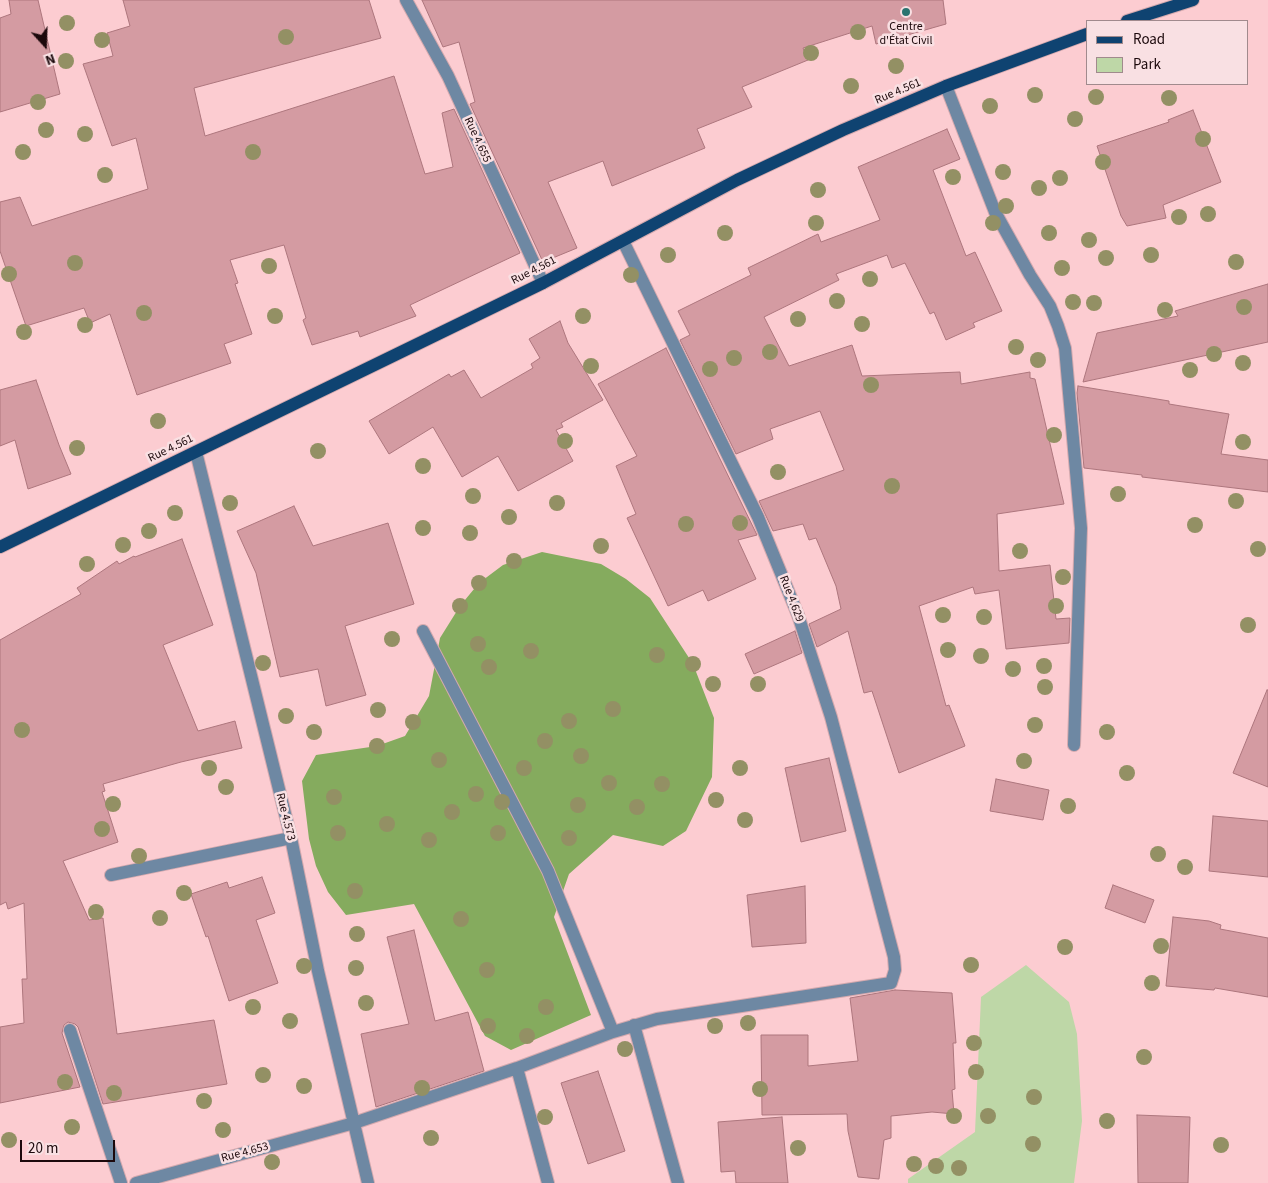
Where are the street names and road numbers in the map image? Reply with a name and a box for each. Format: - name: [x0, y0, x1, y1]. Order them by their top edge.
- street label: Rue 4.561: [873, 76, 923, 108]
- street label: Rue 4.655: [460, 115, 494, 165]
- street label: Rue 4.561: [509, 254, 559, 288]
- street label: Rue 4.561: [146, 432, 196, 466]
- street label: Rue 4.629: [776, 574, 806, 624]
- street label: Rue 4.573: [272, 792, 298, 842]
- street label: Rue 4.653: [220, 1140, 270, 1166]

